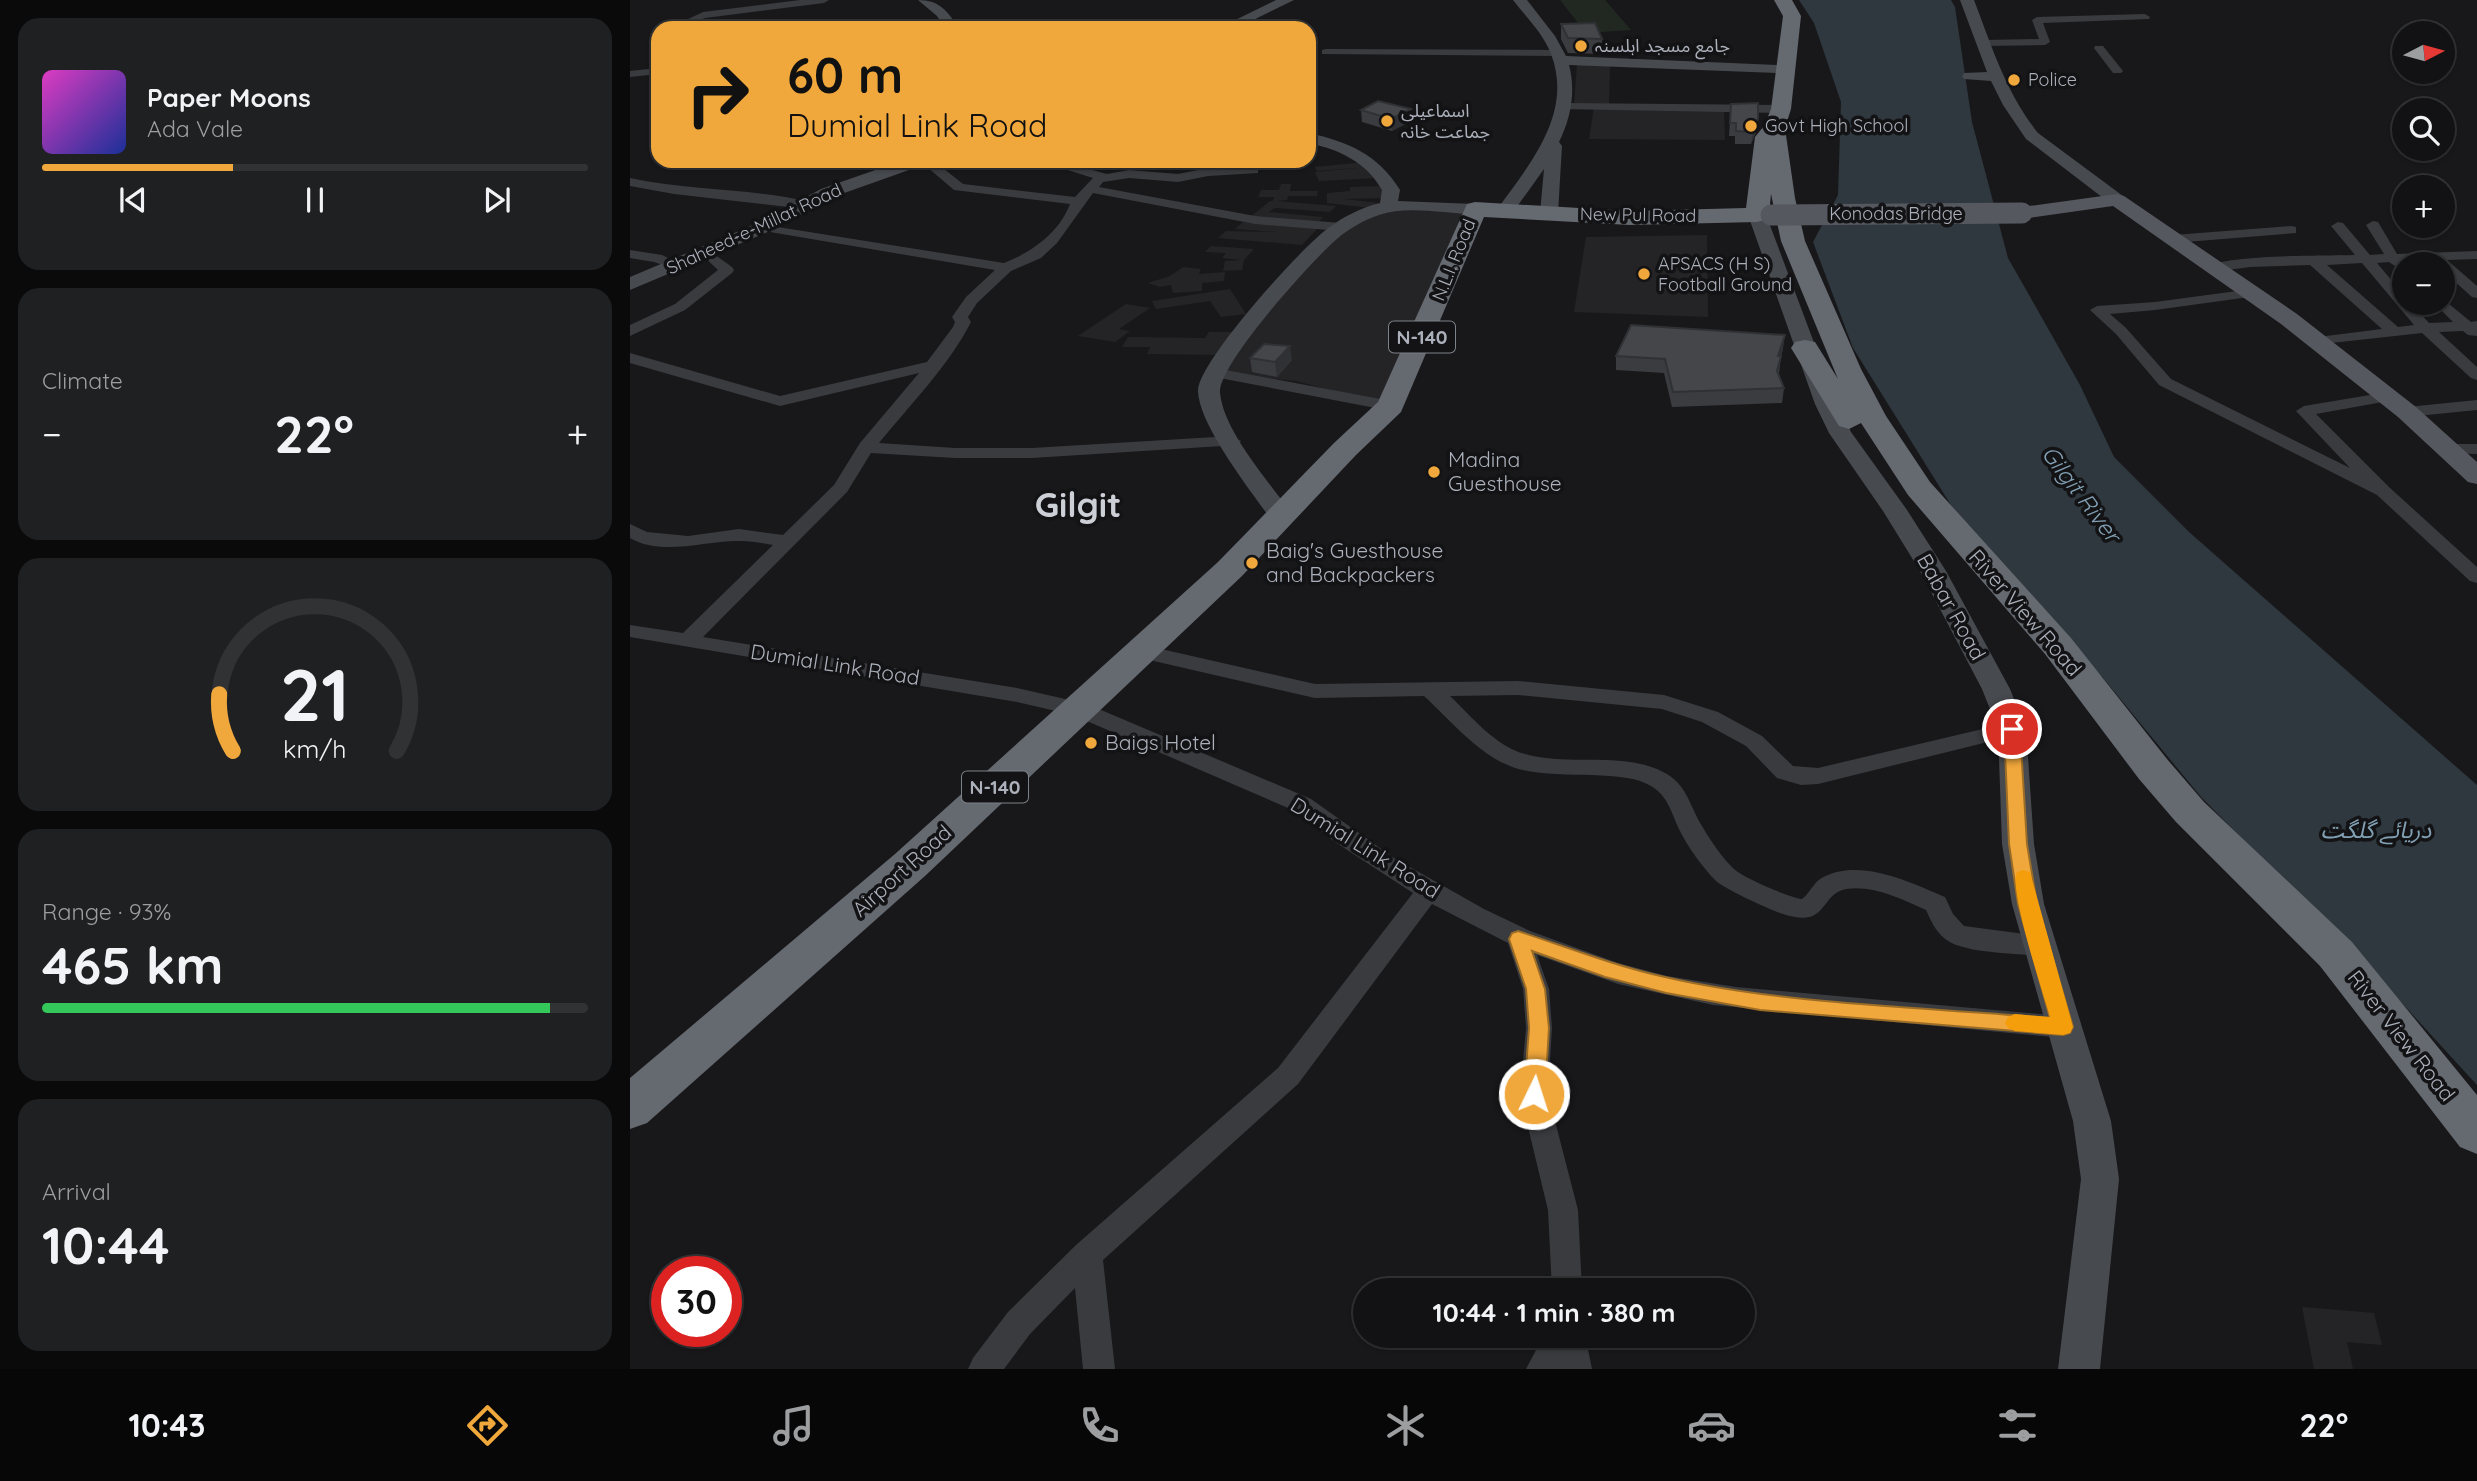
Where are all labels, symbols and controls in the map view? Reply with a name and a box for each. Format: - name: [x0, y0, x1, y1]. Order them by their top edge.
- north arrow: [2392, 21, 2455, 84]
- map controls: [2392, 21, 2455, 315]
- place label: جامع مسجد اہلسنہ: [1595, 34, 1730, 60]
- marker: جامع مسجد اہلسنہ: [1573, 38, 1589, 54]
- text: 60 m: [787, 44, 903, 105]
- icon: right: [672, 49, 763, 140]
- place label: Police: [2028, 68, 2077, 91]
- marker: Police: [2006, 72, 2022, 88]
- text: Paper Moons: [147, 81, 311, 114]
- button: search: [2392, 98, 2455, 161]
- place label: اسماعیلی جماعت خانہ: [1401, 99, 1490, 143]
- text: Dumial Link Road: [787, 105, 1047, 145]
- marker: اسماعیلی جماعت خانہ: [1379, 113, 1395, 129]
- text: Ada Vale: [147, 114, 243, 143]
- place label: Govt High School: [1765, 114, 1908, 137]
- marker: Govt High School: [1743, 118, 1759, 134]
- button: +: [2392, 175, 2455, 238]
- street label: Shaheed-e-Millat Road: [663, 178, 845, 279]
- icon: previous: [114, 181, 152, 219]
- icon: pause: [296, 181, 334, 219]
- icon: next: [478, 181, 516, 219]
- street label: New Pul Road: [1580, 202, 1696, 227]
- street label: Konodas Bridge: [1829, 202, 1963, 225]
- street label: N.L.I. Road: [1427, 215, 1480, 304]
- place label: APSACS (H S) Football Ground: [1658, 252, 1792, 296]
- button: −: [2392, 252, 2455, 315]
- marker: APSACS (H S) Football Ground: [1636, 266, 1652, 282]
- road number: N-140: [1389, 322, 1455, 352]
- text: Climate: [42, 366, 123, 395]
- text: 22°: [274, 401, 354, 466]
- text: −: [42, 410, 62, 458]
- text: +: [567, 410, 588, 458]
- water label: Gilgit River: [2036, 440, 2129, 550]
- place label: Madina Guesthouse: [1448, 446, 1562, 496]
- marker: Madina Guesthouse: [1426, 464, 1442, 480]
- district label: Gilgit: [1035, 482, 1121, 526]
- place label: Baig's Guesthouse and Backpackers: [1266, 537, 1443, 587]
- street label: River View Road: [1964, 544, 2088, 681]
- street label: Babar Road: [1912, 549, 1992, 664]
- marker: Baig's Guesthouse and Backpackers: [1244, 555, 1260, 571]
- street label: Dumial Link Road: [749, 638, 922, 690]
- text: 21: [280, 648, 350, 739]
- pin: [1982, 699, 2042, 759]
- icon: arrive: [1993, 710, 2031, 748]
- place label: Baigs Hotel: [1105, 729, 1216, 755]
- text: km/h: [283, 732, 347, 763]
- marker: Baigs Hotel: [1083, 735, 1099, 751]
- road number: N-140: [962, 772, 1028, 802]
- street label: Dumial Link Road: [1286, 791, 1445, 903]
- water label: دریائے گلگت: [2321, 815, 2432, 845]
- street label: Airport Road: [846, 819, 956, 922]
- text: Range · 93%: [42, 897, 171, 926]
- text: 465 km: [42, 932, 223, 997]
- street label: River View Road: [2343, 965, 2461, 1106]
- position arrow: [1497, 1057, 1571, 1131]
- text: Arrival: [42, 1177, 111, 1206]
- text: 10:44: [42, 1212, 170, 1277]
- speed limit sign: 30: [651, 1256, 742, 1347]
- text: 10:44 · 1 min · 380 m: [1433, 1296, 1675, 1329]
- icon: directions: [463, 1401, 512, 1450]
- icon: music: [769, 1401, 818, 1450]
- icon: phone: [1075, 1401, 1124, 1450]
- icon: climate: [1381, 1401, 1430, 1450]
- icon: car: [1687, 1401, 1736, 1450]
- icon: filters: [1993, 1401, 2042, 1450]
- text: 10:43: [129, 1405, 205, 1445]
- text: 22°: [2299, 1405, 2348, 1445]

